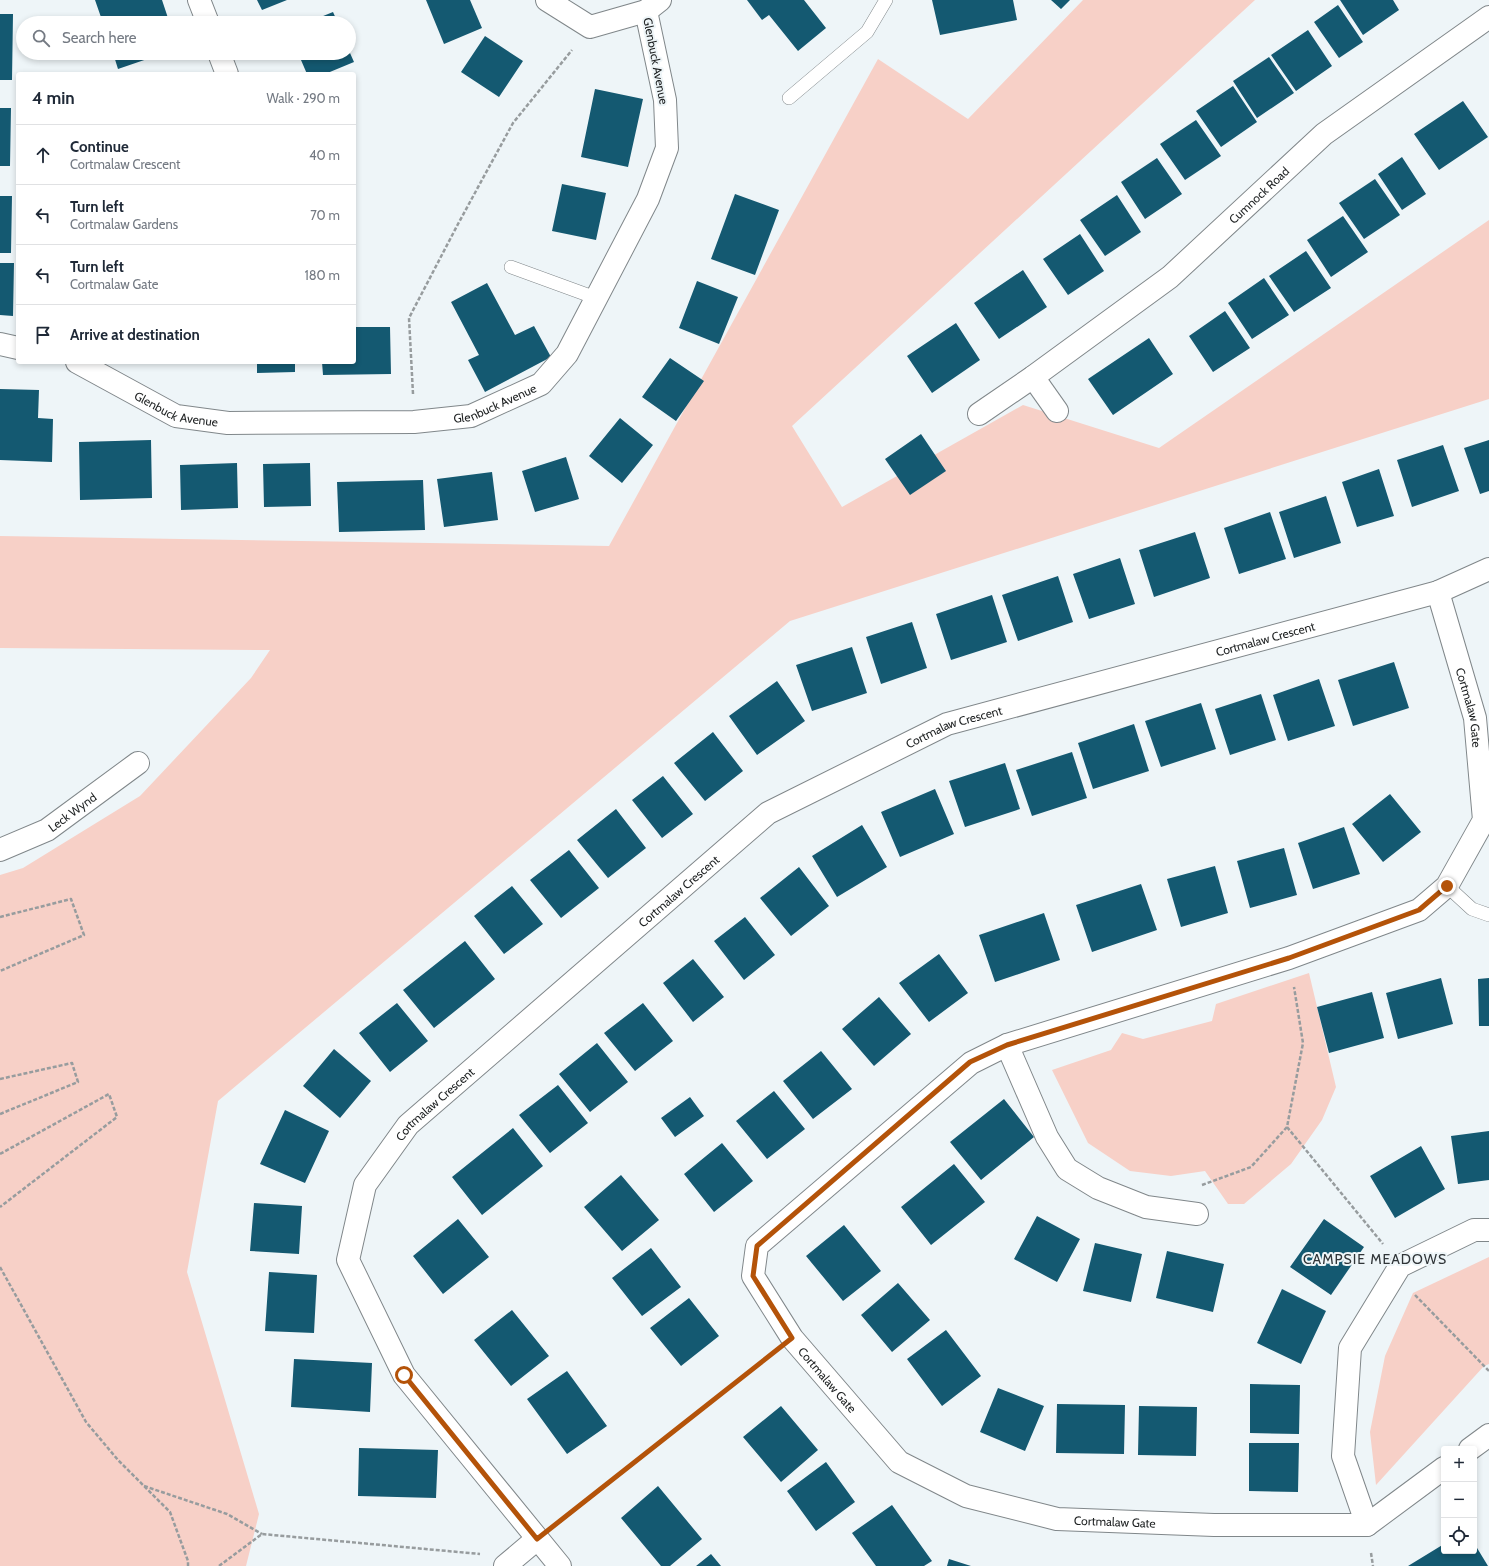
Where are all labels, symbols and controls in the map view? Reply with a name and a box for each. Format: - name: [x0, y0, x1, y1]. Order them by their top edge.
- search box: [16, 16, 356, 60]
- street label: Glenbuck Avenue: [640, 16, 672, 106]
- icon: search: [30, 27, 52, 49]
- text: Search here: [62, 29, 137, 47]
- text: 4 min: [32, 88, 75, 108]
- text: Walk · 290 m: [267, 90, 340, 106]
- text: Continue: [70, 138, 129, 156]
- icon: ahead: [32, 144, 54, 166]
- text: 40 m: [309, 147, 340, 163]
- text: Cortmalaw Crescent: [70, 156, 181, 172]
- street label: Cumnock Road: [1225, 163, 1292, 226]
- text: Turn left: [70, 198, 124, 216]
- icon: left: [32, 204, 54, 226]
- text: 70 m: [310, 207, 340, 223]
- text: Cortmalaw Gardens: [70, 216, 178, 232]
- text: Turn left: [70, 258, 124, 276]
- icon: left: [32, 264, 54, 286]
- text: 180 m: [304, 267, 340, 283]
- text: Cortmalaw Gate: [70, 276, 158, 292]
- icon: arrive: [32, 324, 54, 346]
- text: Arrive at destination: [70, 326, 200, 344]
- street label: Glenbuck Avenue: [453, 380, 538, 425]
- street label: Glenbuck Avenue: [132, 387, 219, 429]
- street label: Cortmalaw Crescent: [1214, 618, 1316, 659]
- street label: Cortmalaw Gate: [1453, 666, 1485, 748]
- street label: Cortmalaw Crescent: [903, 702, 1004, 751]
- street label: Leck Wynd: [45, 789, 99, 834]
- street label: Cortmalaw Crescent: [635, 852, 722, 930]
- route end: [1438, 877, 1456, 895]
- street label: Cortmalaw Crescent: [392, 1064, 477, 1143]
- district label: CAMPSIE MEADOWS: [1303, 1250, 1447, 1268]
- street label: Cortmalaw Gate: [795, 1344, 860, 1415]
- route start: [395, 1366, 413, 1384]
- map controls: [1441, 1446, 1477, 1554]
- button: +: [1441, 1446, 1477, 1482]
- button: −: [1441, 1482, 1477, 1518]
- street label: Cortmalaw Gate: [1074, 1512, 1156, 1530]
- button: locate: [1441, 1518, 1477, 1554]

